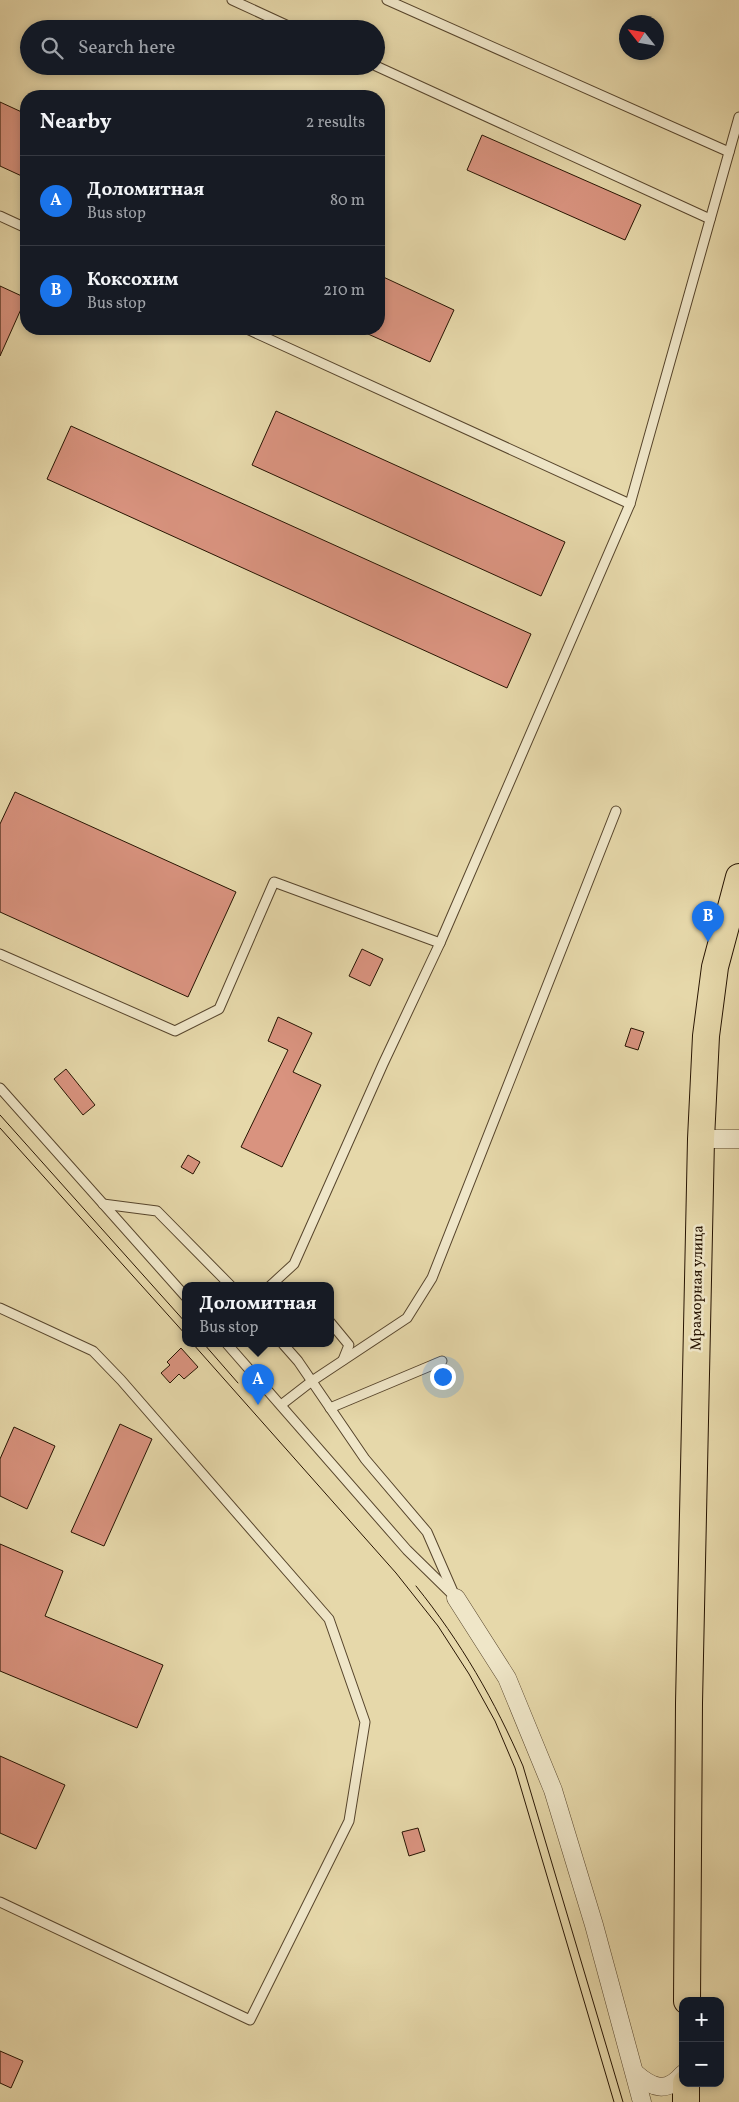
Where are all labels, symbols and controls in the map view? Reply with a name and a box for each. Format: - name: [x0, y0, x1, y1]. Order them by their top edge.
- north arrow: [619, 15, 664, 60]
- search box: [20, 20, 385, 75]
- icon: search: [38, 34, 66, 62]
- text: Search here: [78, 35, 175, 61]
- text: Nearby: [40, 108, 111, 137]
- text: 2 results: [306, 112, 365, 134]
- text: Доломитная: [87, 177, 204, 203]
- text: A: [50, 190, 62, 212]
- text: 80 m: [330, 190, 365, 212]
- text: Bus stop: [87, 203, 146, 225]
- text: Коксохим: [87, 267, 179, 293]
- text: B: [51, 280, 61, 302]
- text: 210 m: [323, 280, 365, 302]
- text: Bus stop: [87, 293, 146, 315]
- pin: B: [692, 901, 724, 942]
- street label: Мраморная улица: [686, 1225, 710, 1351]
- popup: [182, 1282, 334, 1347]
- text: Доломитная: [199, 1291, 317, 1317]
- text: Bus stop: [199, 1317, 258, 1339]
- pin: A: [242, 1364, 274, 1405]
- your location: [430, 1364, 456, 1390]
- map controls: [679, 1997, 724, 2087]
- button: +: [679, 1997, 724, 2042]
- button: −: [679, 2042, 724, 2087]

